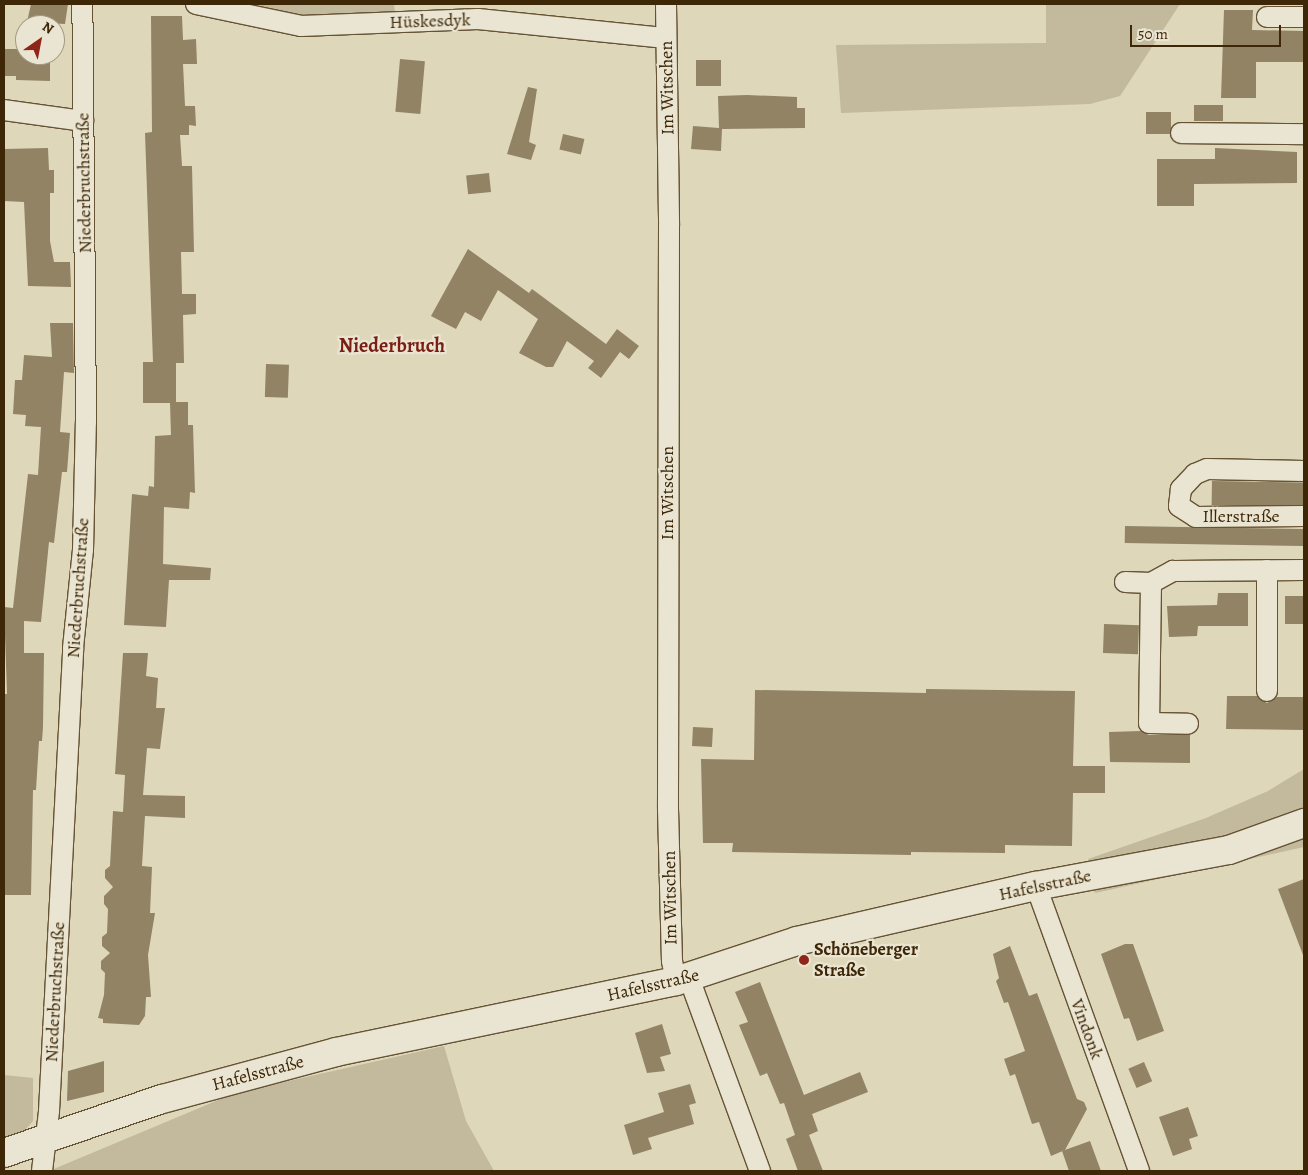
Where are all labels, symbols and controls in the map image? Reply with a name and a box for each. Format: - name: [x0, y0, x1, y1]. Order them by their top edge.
- street label: Hüskesdyk: [389, 9, 471, 33]
- north arrow: [15, 15, 65, 65]
- scale bar: [1133, 15, 1284, 47]
- text: N: [38, 17, 57, 39]
- text: 50 m: [1138, 24, 1168, 44]
- street label: Im Witschen: [655, 41, 679, 135]
- street label: Niederbruchstraße: [72, 113, 96, 253]
- district label: Niederbruch: [339, 333, 445, 357]
- street label: Im Witschen: [656, 446, 678, 540]
- street label: Illerstraße: [1202, 505, 1280, 527]
- street label: Niederbruchstraße: [62, 517, 94, 659]
- street label: Im Witschen: [658, 851, 682, 945]
- street label: Hafelsstraße: [997, 865, 1093, 905]
- street label: Niederbruchstraße: [41, 921, 69, 1063]
- place label: Schöneberger Straße: [814, 939, 918, 982]
- marker: Schöneberger Straße: [798, 954, 810, 966]
- street label: Hafelsstraße: [605, 964, 701, 1006]
- street label: Vindonk: [1066, 996, 1108, 1062]
- street label: Hafelsstraße: [210, 1050, 306, 1096]

